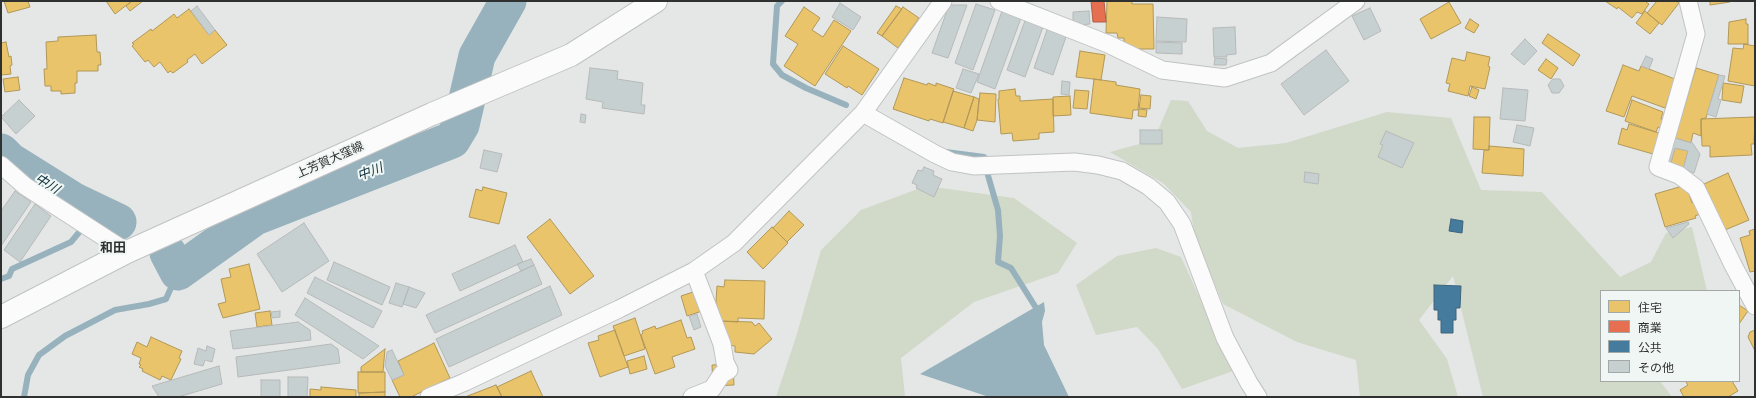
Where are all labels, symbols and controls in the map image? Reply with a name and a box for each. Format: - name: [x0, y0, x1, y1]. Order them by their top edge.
- street label: 上芳賀大窪線: [294, 139, 366, 181]
- water label: 中川: [355, 160, 385, 184]
- water label: 中川: [32, 170, 62, 198]
- district label: 和田: [100, 240, 126, 256]
- legend: [1600, 290, 1740, 382]
- text: 住宅: [1638, 302, 1662, 314]
- text: 商業: [1638, 322, 1662, 334]
- text: 公共: [1638, 342, 1662, 354]
- text: その他: [1638, 362, 1674, 374]

